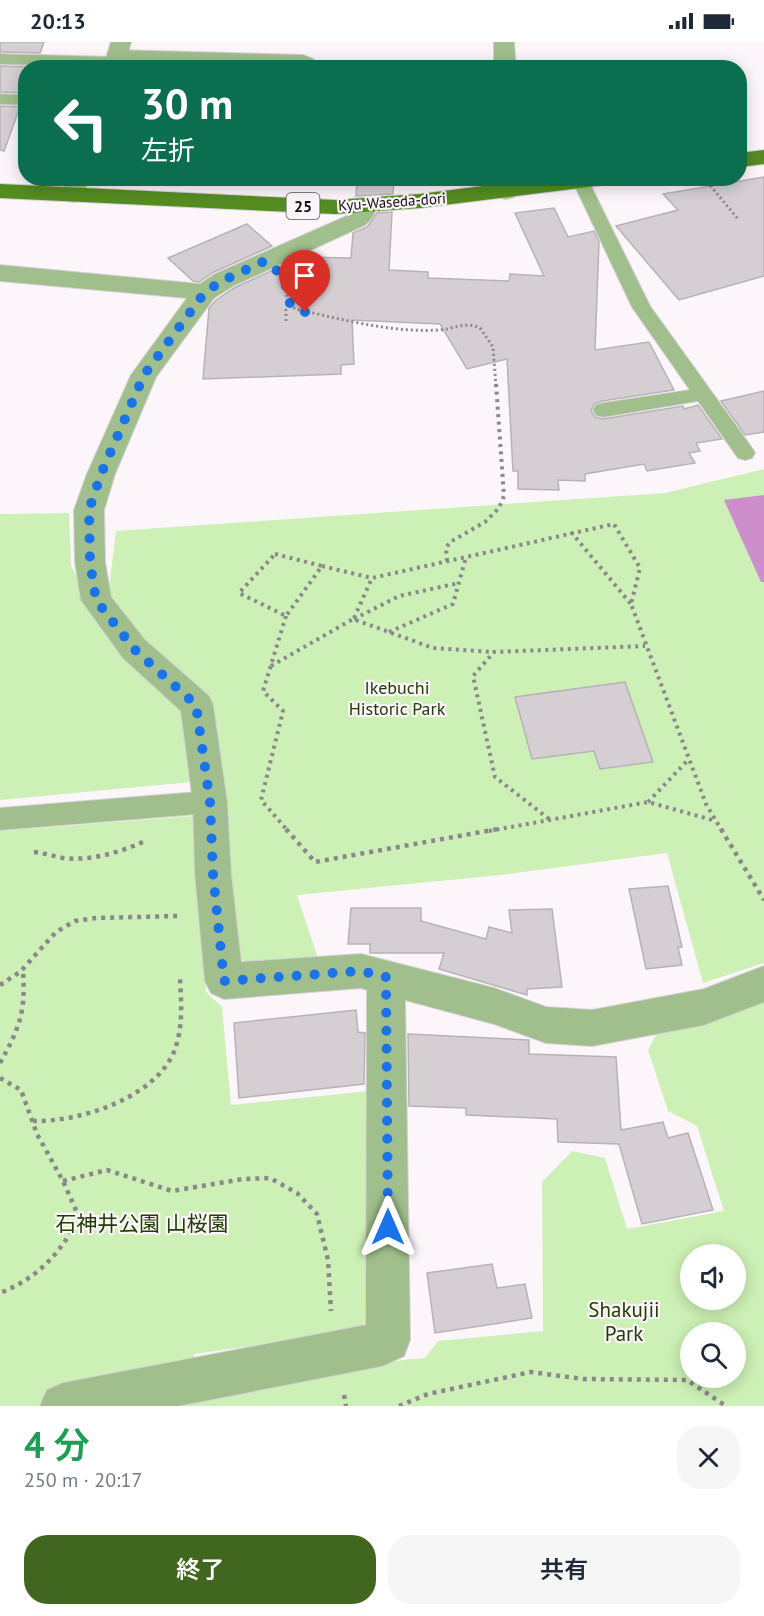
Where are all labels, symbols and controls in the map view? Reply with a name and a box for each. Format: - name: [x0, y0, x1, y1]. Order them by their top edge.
- text: 20:13: [30, 7, 86, 35]
- text: 30 m: [141, 76, 233, 131]
- icon: left: [42, 84, 120, 162]
- text: 左折: [141, 133, 195, 167]
- street label: Kyu-Waseda-dori: [337, 188, 447, 215]
- road number: 25: [286, 193, 320, 219]
- pin: [279, 250, 330, 312]
- icon: arrive: [288, 259, 321, 292]
- park label: Ikebuchi Historic Park: [349, 676, 446, 720]
- position arrow: [356, 1195, 420, 1259]
- park label: 石神井公園 山桜園: [55, 1210, 229, 1237]
- map controls: [680, 1244, 746, 1388]
- button: sound: [680, 1244, 746, 1310]
- park label: Shakujii Park: [588, 1296, 660, 1347]
- button: search: [680, 1322, 746, 1388]
- text: 4 分: [24, 1421, 90, 1468]
- button: close: [677, 1426, 740, 1489]
- text: 250 m · 20:17: [24, 1467, 142, 1493]
- button: 終了: [24, 1535, 376, 1604]
- button: 共有: [388, 1535, 740, 1604]

